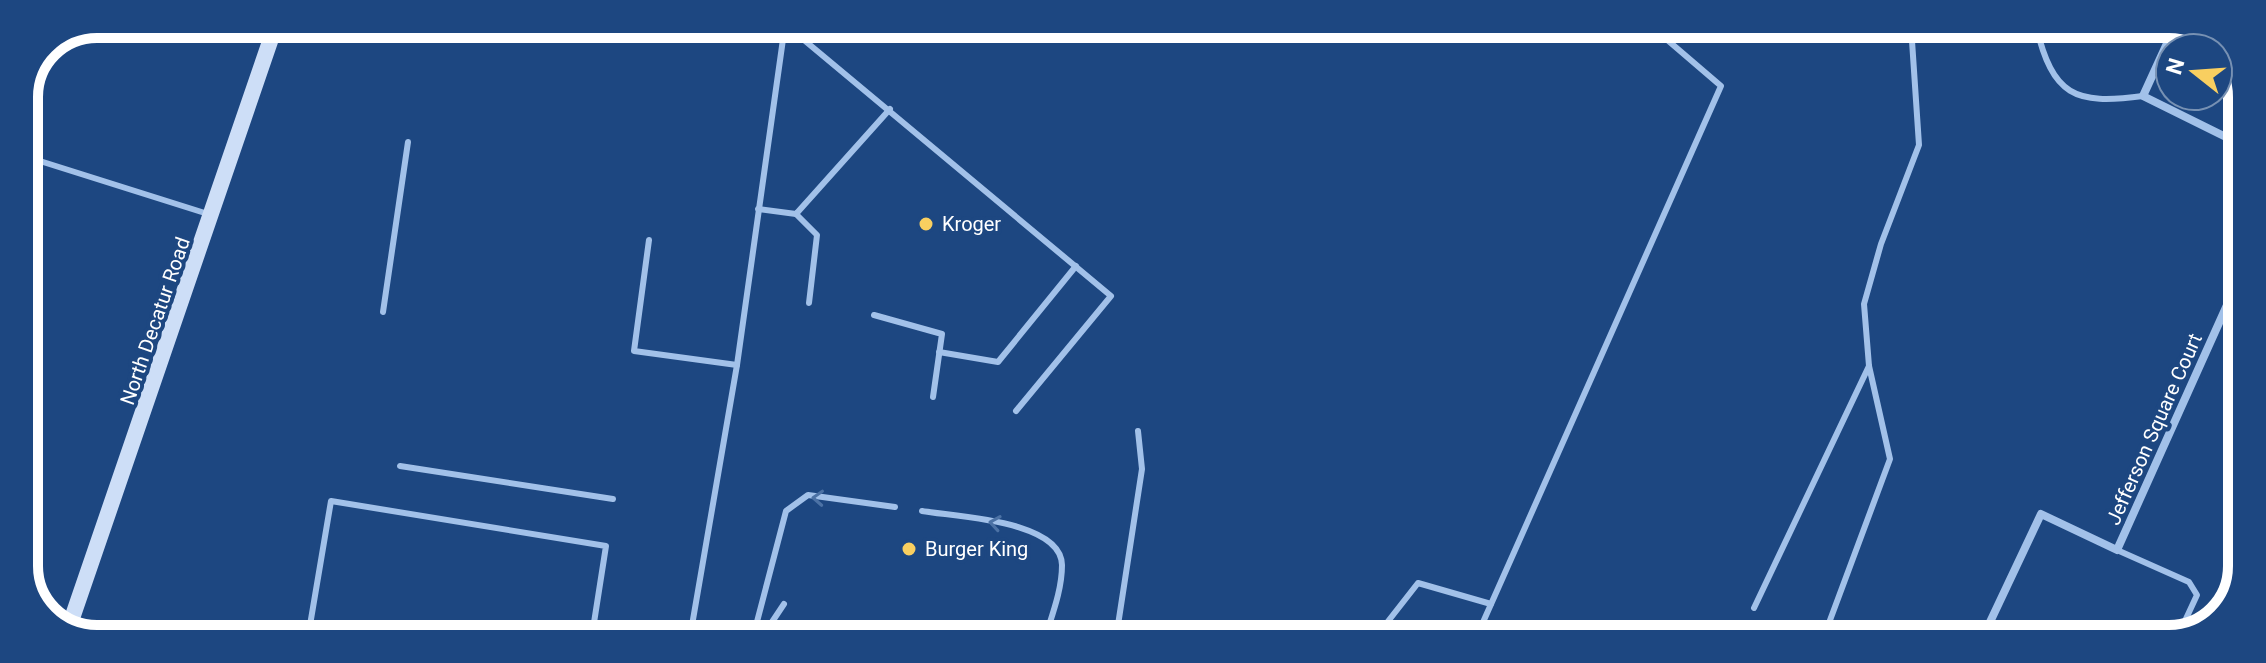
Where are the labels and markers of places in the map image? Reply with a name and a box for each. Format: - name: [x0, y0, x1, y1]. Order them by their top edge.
- place label: Kroger: [942, 212, 1001, 236]
- marker: Kroger: [917, 215, 935, 233]
- place label: Burger King: [925, 537, 1028, 561]
- marker: Burger King: [900, 540, 918, 558]

